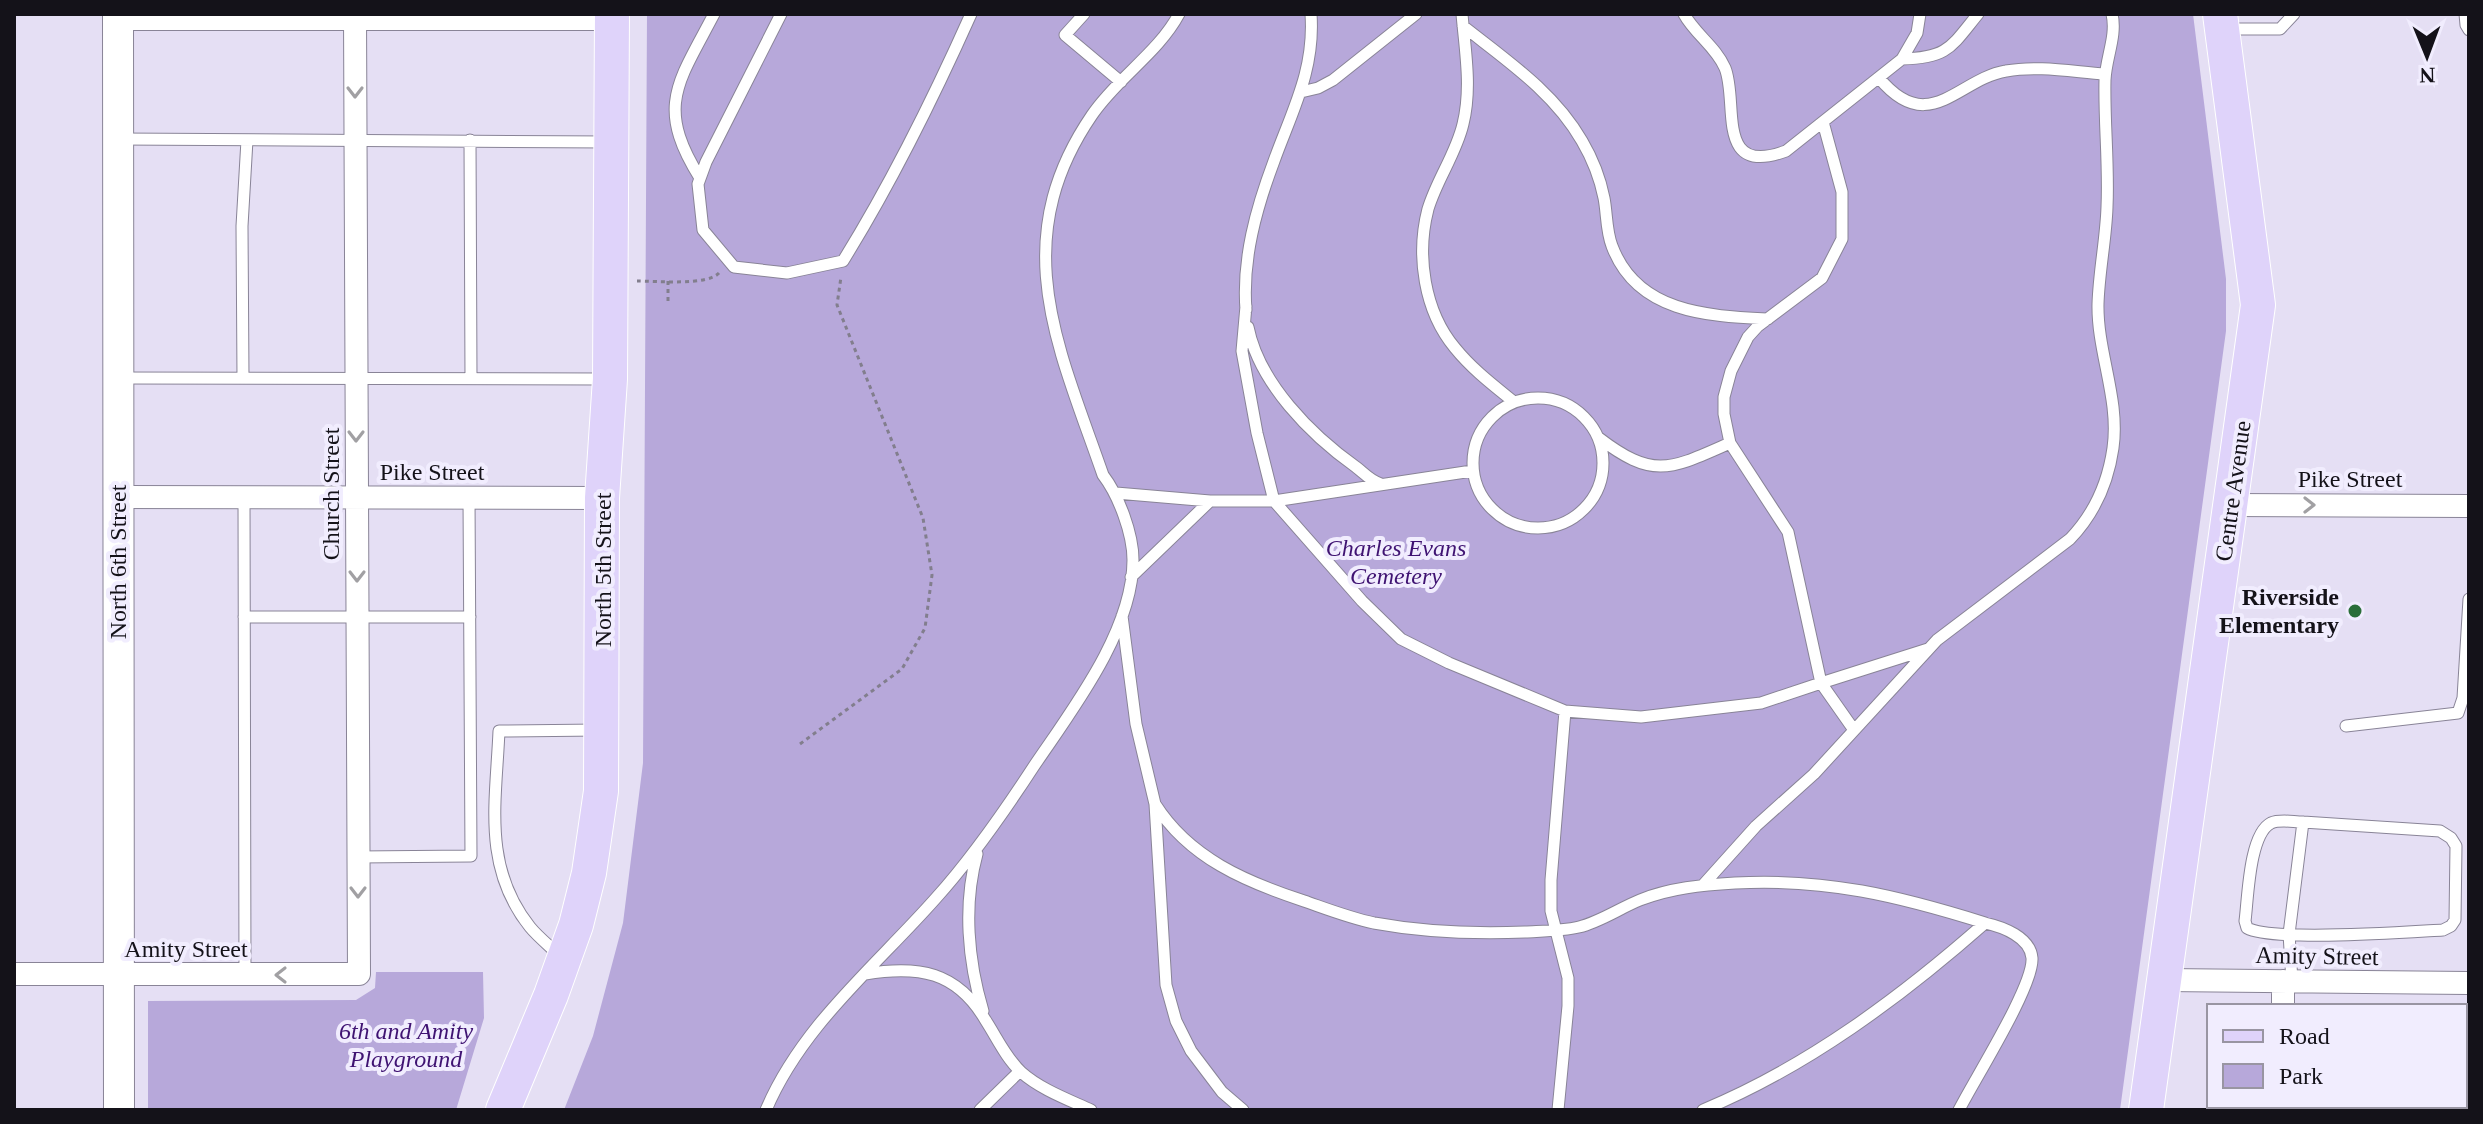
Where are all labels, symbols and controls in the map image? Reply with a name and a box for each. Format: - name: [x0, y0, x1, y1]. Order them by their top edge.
- north arrow: [2387, 16, 2467, 96]
- text: N: [2419, 63, 2436, 88]
- one-way arrow: [346, 86, 364, 99]
- street label: Centre Avenue: [2210, 419, 2256, 563]
- street label: Church Street: [318, 427, 344, 560]
- one-way arrow: [347, 430, 365, 443]
- street label: Pike Street: [380, 459, 485, 485]
- street label: Pike Street: [2298, 466, 2403, 492]
- street label: North 6th Street: [105, 484, 131, 639]
- street label: North 5th Street: [590, 492, 616, 647]
- one-way arrow: [2303, 496, 2316, 514]
- park label: Charles Evans Cemetery: [1326, 535, 1466, 589]
- one-way arrow: [348, 570, 366, 583]
- place label: Riverside Elementary: [2219, 584, 2339, 638]
- marker: Riverside Elementary: [2346, 602, 2364, 620]
- one-way arrow: [349, 886, 367, 899]
- street label: Amity Street: [124, 936, 248, 962]
- street label: Amity Street: [2255, 942, 2379, 970]
- one-way arrow: [274, 966, 287, 984]
- legend: [2207, 1004, 2467, 1108]
- park label: 6th and Amity Playground: [339, 1018, 473, 1072]
- text: Road: [2279, 1023, 2330, 1049]
- text: Park: [2279, 1063, 2323, 1089]

